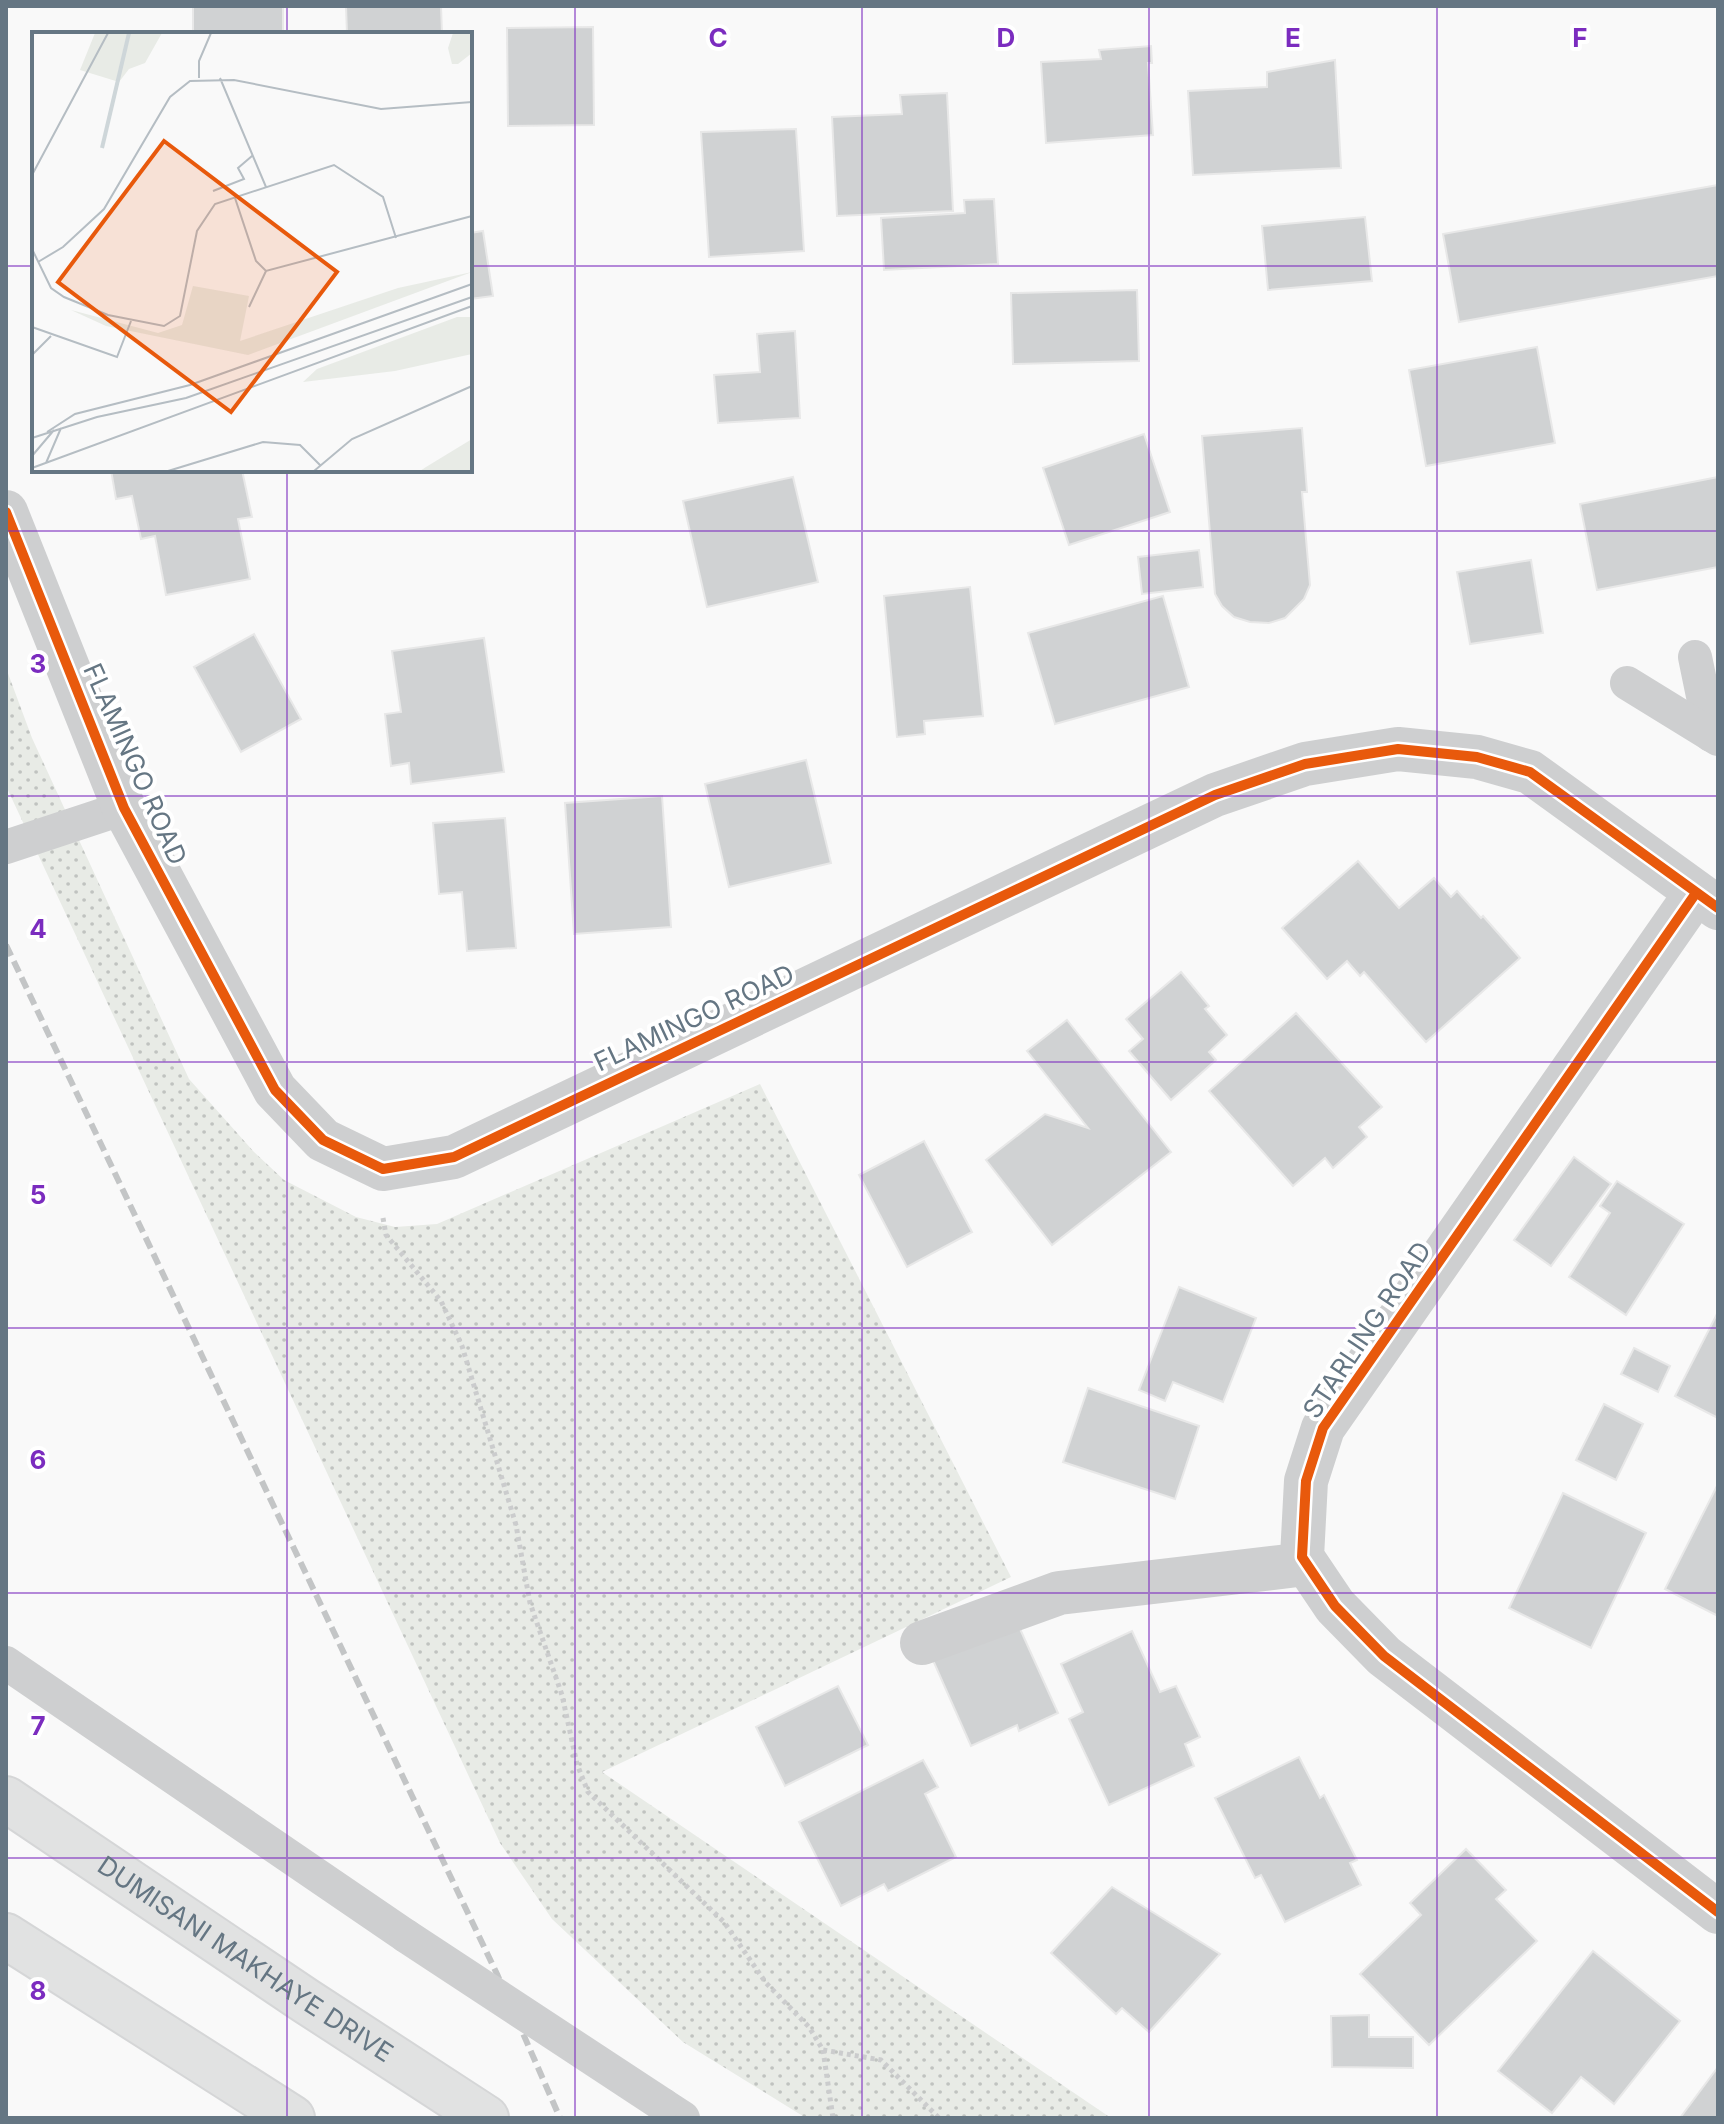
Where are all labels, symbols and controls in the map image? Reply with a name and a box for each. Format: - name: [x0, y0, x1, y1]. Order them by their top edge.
- text: C: [708, 22, 728, 53]
- text: D: [997, 22, 1015, 53]
- text: E: [1285, 22, 1301, 53]
- text: F: [1572, 22, 1588, 53]
- inset map: [32, 32, 472, 472]
- text: 3: [30, 648, 46, 679]
- street label: FLAMINGO ROAD: [77, 658, 194, 869]
- text: 4: [29, 913, 47, 944]
- street label: FLAMINGO ROAD: [589, 958, 799, 1077]
- text: 5: [30, 1179, 46, 1210]
- street label: STARLING ROAD: [1296, 1236, 1437, 1424]
- text: 6: [30, 1444, 46, 1475]
- text: 7: [30, 1710, 46, 1741]
- street label: DUMISANI MAKHAYE DRIVE: [92, 1849, 399, 2068]
- text: 8: [30, 1975, 46, 2006]

